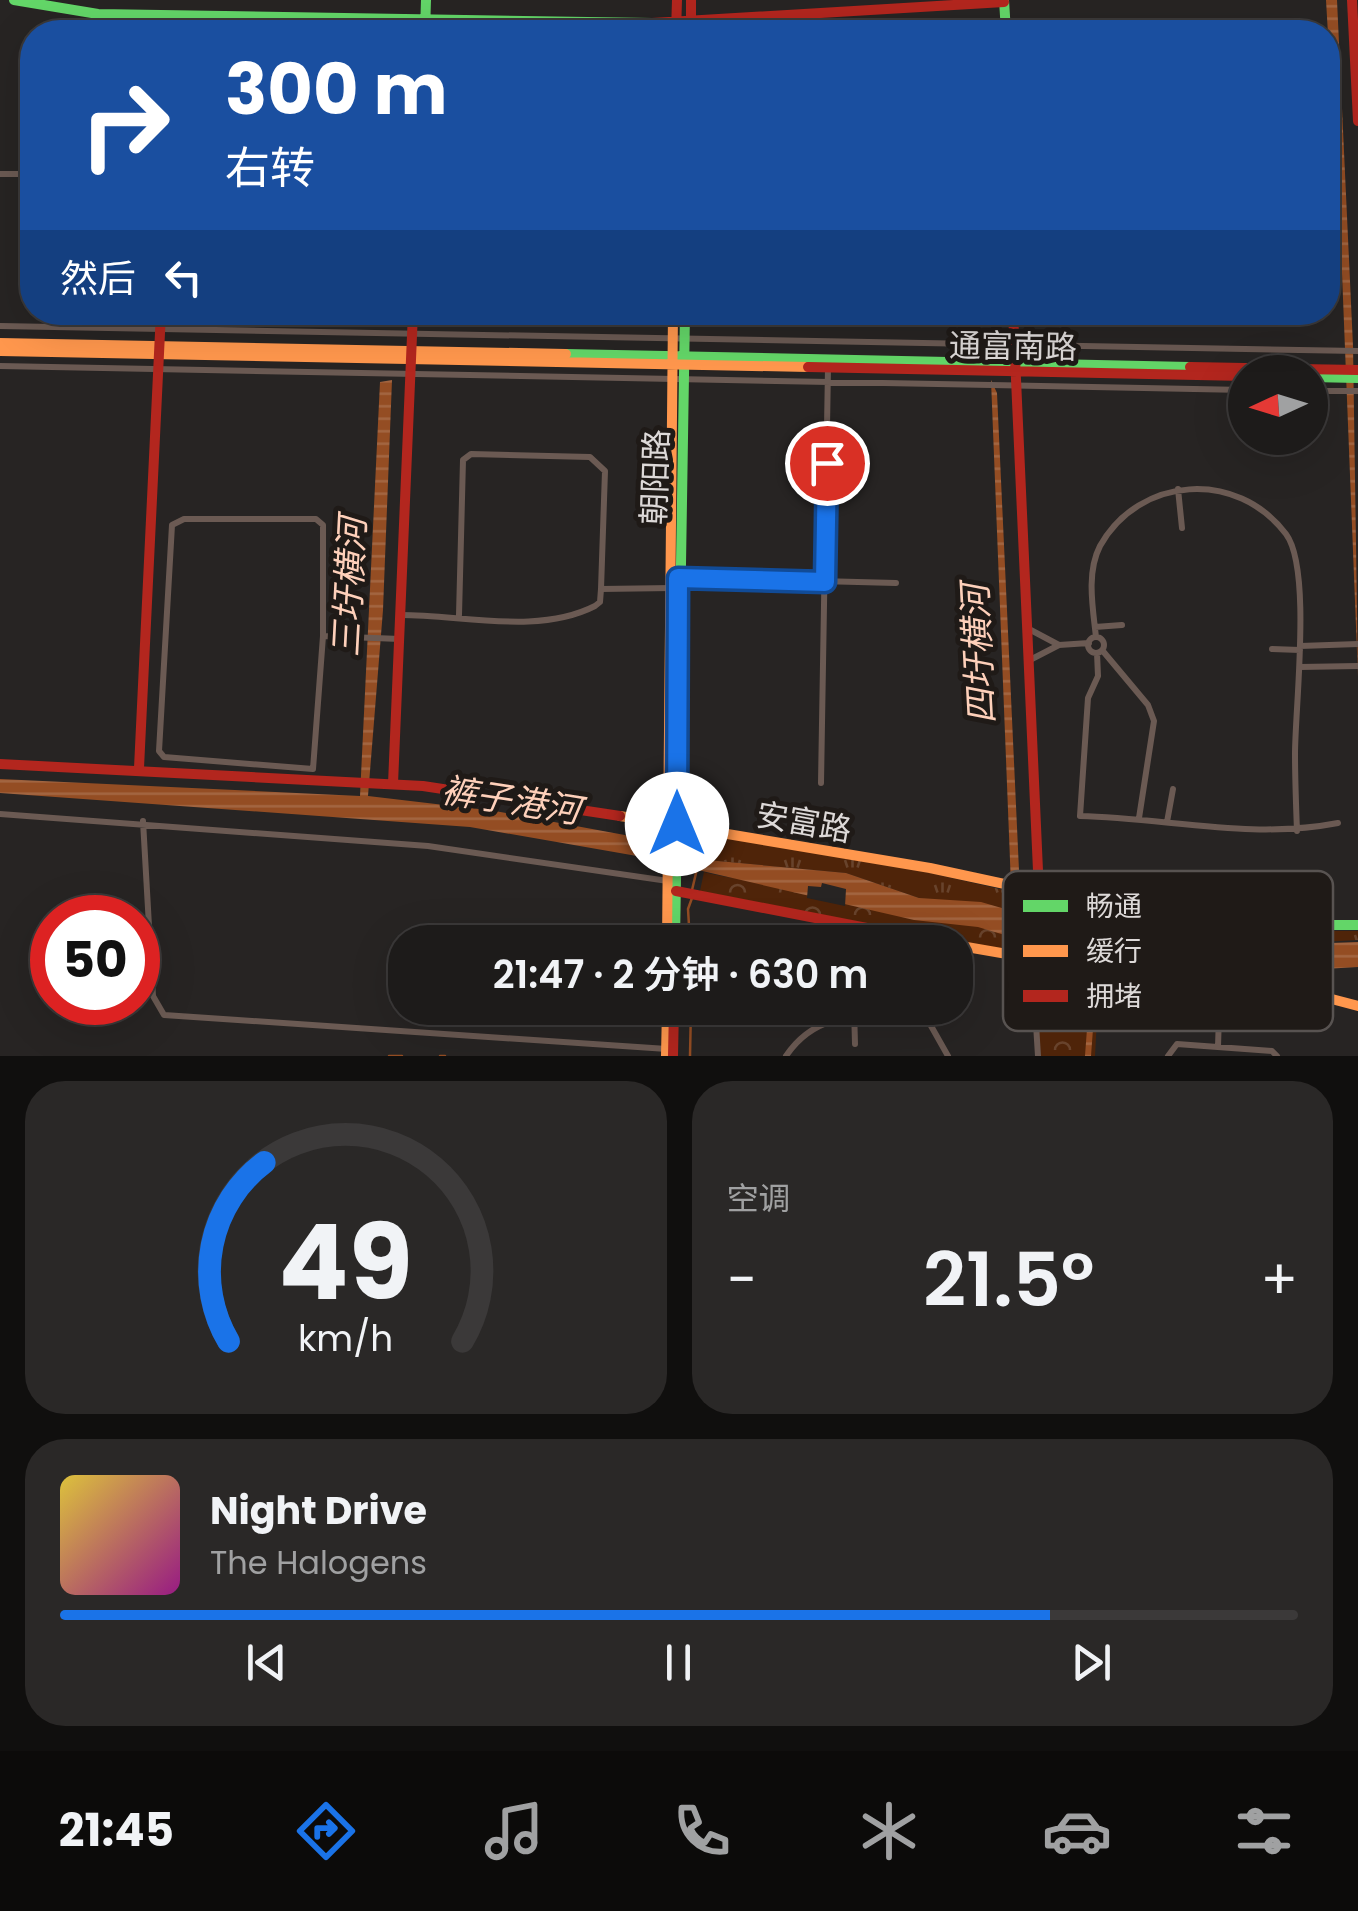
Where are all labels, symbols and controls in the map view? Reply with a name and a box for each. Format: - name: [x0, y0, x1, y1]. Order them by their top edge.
- text: 300 m: [225, 40, 448, 139]
- icon: right: [60, 60, 190, 190]
- text: 右转: [225, 137, 315, 200]
- icon: left: [156, 250, 211, 305]
- text: 然后: [60, 252, 136, 305]
- street label: 通富南路: [949, 322, 1077, 370]
- north arrow: [1228, 355, 1328, 455]
- map controls: [1228, 355, 1328, 455]
- pin: [785, 421, 870, 506]
- street label: 朝阳路: [631, 428, 679, 526]
- icon: arrive: [800, 436, 855, 491]
- water label: 三圩横河: [321, 510, 377, 658]
- water label: 四圩横河: [950, 577, 1006, 725]
- water label: 裤子港河: [438, 765, 590, 836]
- position arrow: [625, 772, 729, 876]
- street label: 安富路: [753, 792, 855, 852]
- legend: [1003, 871, 1333, 1031]
- text: 畅通: [1086, 887, 1142, 926]
- speed limit sign: 50: [30, 895, 160, 1025]
- text: 缓行: [1086, 932, 1142, 971]
- text: 21:47 · 2 分钟 · 630 m: [493, 948, 868, 1001]
- text: 拥堵: [1086, 977, 1142, 1016]
- text: 空调: [727, 1176, 791, 1221]
- text: 49: [279, 1190, 413, 1335]
- text: 21.5°: [923, 1227, 1094, 1332]
- text: −: [727, 1241, 757, 1318]
- text: +: [1260, 1241, 1298, 1318]
- text: km/h: [298, 1313, 393, 1364]
- text: Night Drive: [210, 1484, 427, 1537]
- text: The Halogens: [210, 1540, 427, 1585]
- icon: previous: [239, 1635, 294, 1690]
- icon: pause: [651, 1635, 706, 1690]
- icon: next: [1064, 1635, 1119, 1690]
- icon: directions: [291, 1796, 361, 1866]
- icon: music: [479, 1796, 549, 1866]
- icon: phone: [667, 1796, 737, 1866]
- icon: climate: [854, 1796, 924, 1866]
- icon: car: [1042, 1796, 1112, 1866]
- icon: filters: [1229, 1796, 1299, 1866]
- text: 21:45: [59, 1799, 174, 1862]

